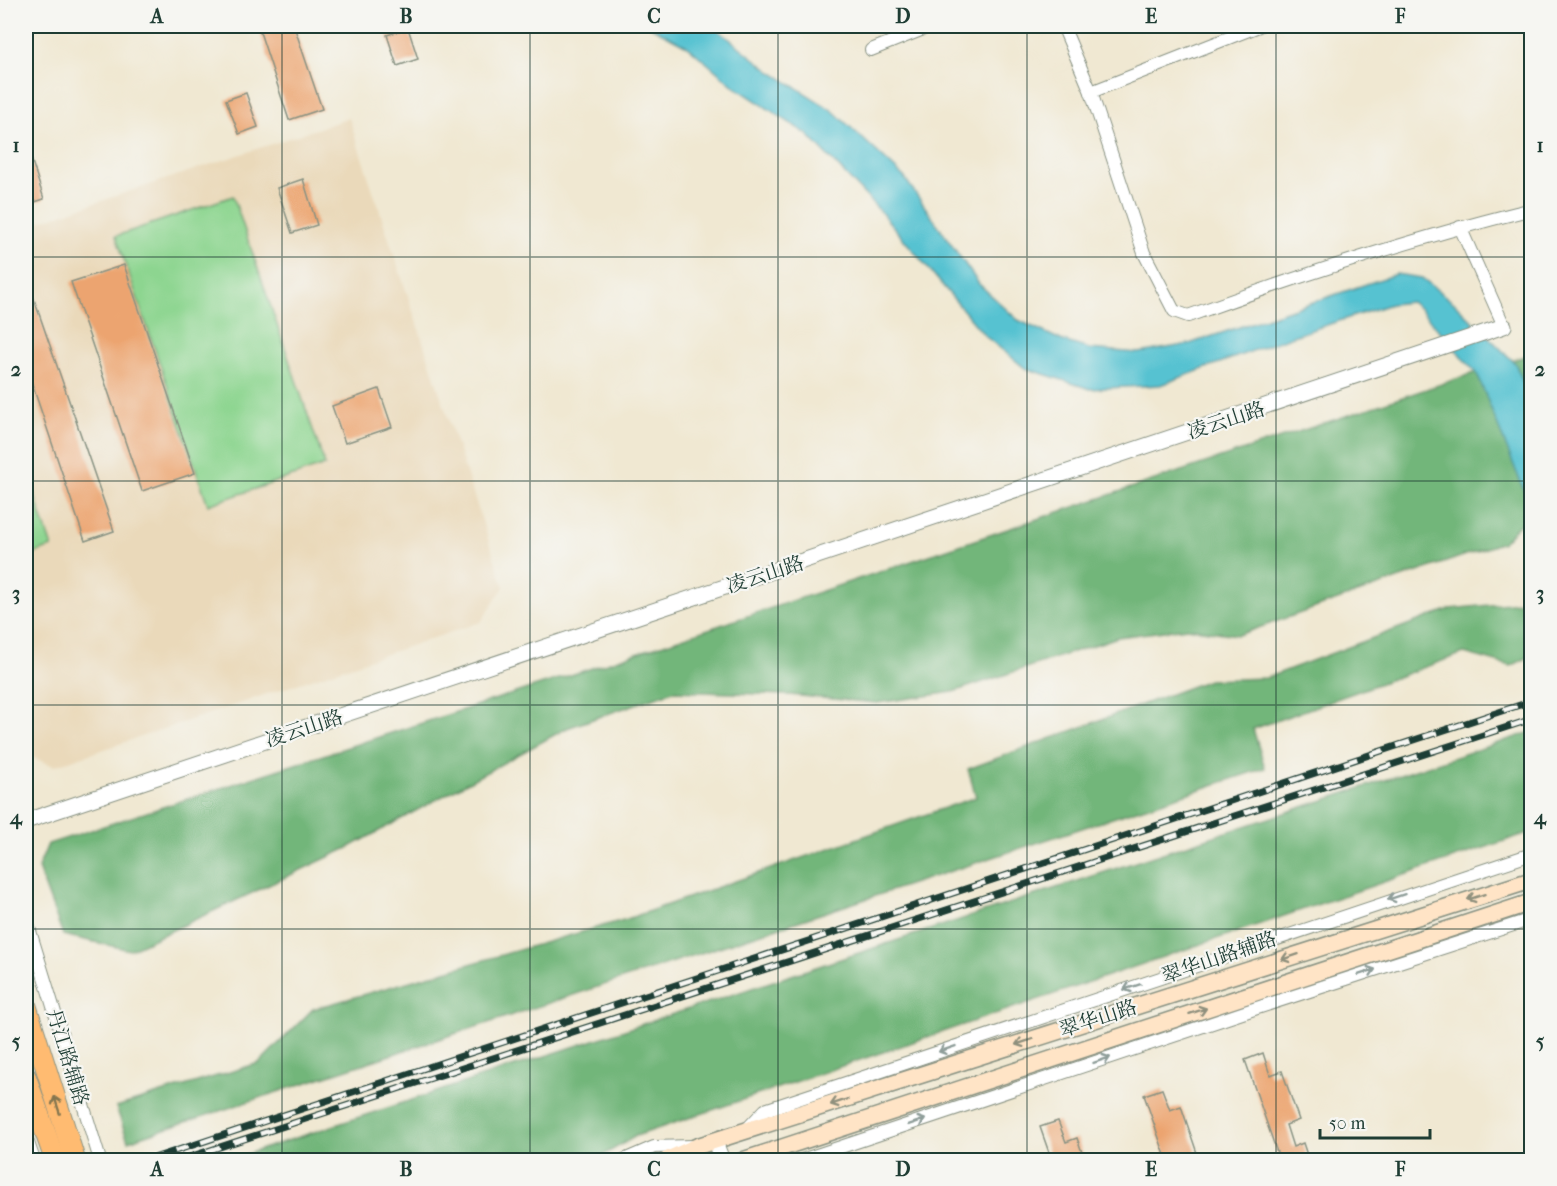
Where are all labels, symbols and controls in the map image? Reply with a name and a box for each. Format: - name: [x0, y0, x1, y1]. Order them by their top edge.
- text: A: [149, 5, 165, 28]
- text: B: [399, 5, 413, 28]
- text: C: [647, 5, 661, 28]
- text: D: [895, 5, 911, 28]
- text: E: [1145, 5, 1157, 28]
- text: F: [1394, 5, 1406, 28]
- text: 1: [12, 134, 20, 157]
- text: 1: [1536, 134, 1544, 157]
- text: 2: [11, 358, 21, 381]
- text: 2: [1535, 358, 1545, 381]
- street label: 凌云山路: [1185, 397, 1268, 444]
- street label: 凌云山路: [724, 551, 807, 598]
- text: 3: [12, 582, 20, 605]
- text: 3: [1536, 582, 1544, 605]
- street label: 凌云山路: [263, 705, 346, 752]
- text: 4: [9, 806, 23, 830]
- text: 4: [1533, 806, 1547, 830]
- one-way arrow: [1387, 893, 1406, 904]
- one-way arrow: [1467, 893, 1486, 904]
- street label: 翠华山路辅路: [1159, 927, 1280, 988]
- one-way arrow: [1281, 952, 1300, 963]
- one-way arrow: [1357, 966, 1376, 977]
- one-way arrow: [1123, 982, 1141, 993]
- street label: 翠华山路: [1057, 995, 1140, 1042]
- one-way arrow: [1188, 1005, 1207, 1016]
- street label: 丹江路辅路: [42, 1006, 93, 1108]
- text: 5: [12, 1030, 21, 1053]
- text: 5: [1536, 1030, 1545, 1053]
- one-way arrow: [1015, 1037, 1034, 1048]
- one-way arrow: [938, 1044, 957, 1055]
- one-way arrow: [1092, 1053, 1111, 1064]
- one-way arrow: [51, 1096, 62, 1115]
- one-way arrow: [830, 1097, 849, 1108]
- scale bar: [1320, 1102, 1430, 1140]
- text: 50 m: [1329, 1113, 1366, 1134]
- one-way arrow: [907, 1115, 926, 1126]
- text: A: [149, 1158, 165, 1181]
- text: B: [399, 1158, 413, 1181]
- text: C: [647, 1158, 661, 1181]
- text: D: [895, 1158, 911, 1181]
- text: E: [1145, 1158, 1157, 1181]
- text: F: [1394, 1158, 1406, 1181]

